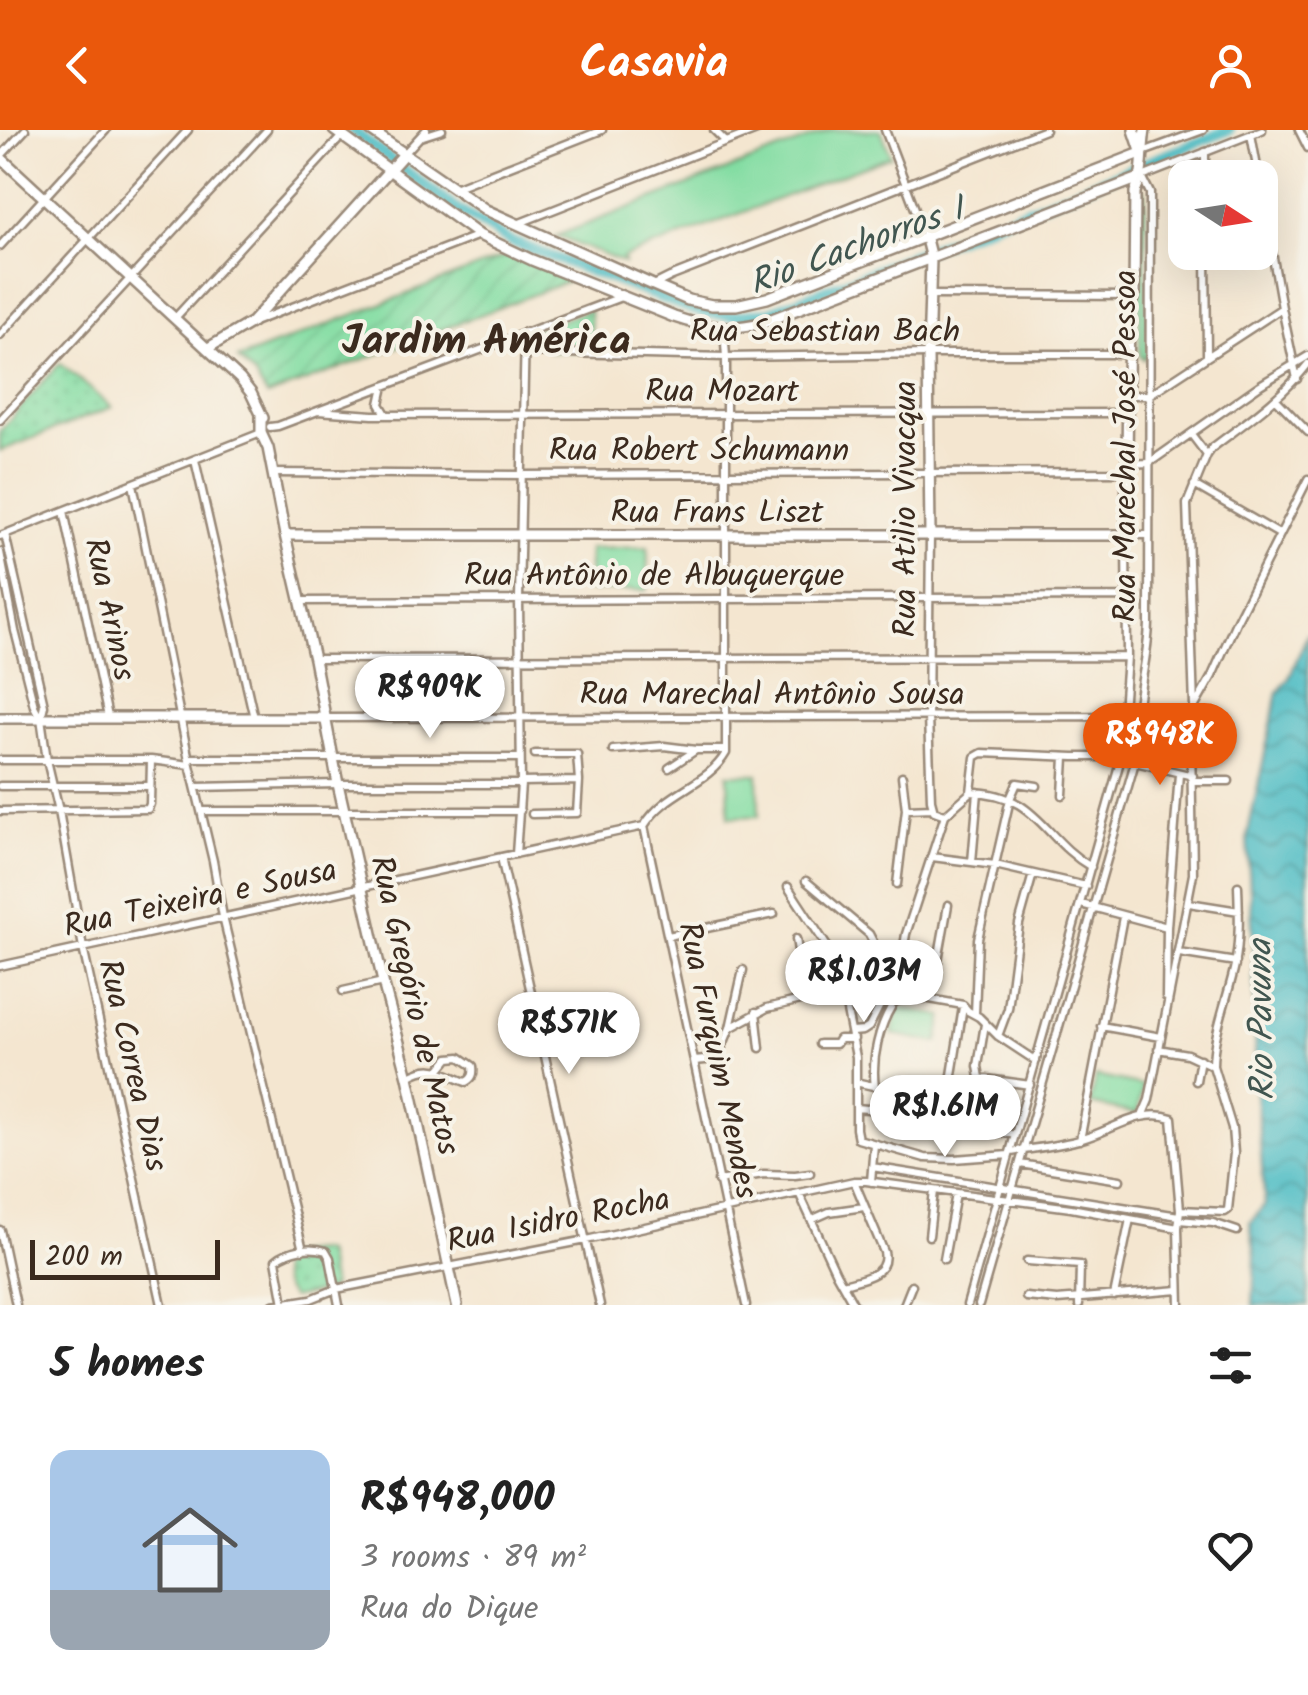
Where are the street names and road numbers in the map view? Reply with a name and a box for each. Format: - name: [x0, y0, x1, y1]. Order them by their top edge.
- street label: Rua Marechal José Pessoa: [1101, 270, 1152, 622]
- street label: Rua Sebastian Bach: [690, 307, 960, 358]
- street label: Rua Mozart: [645, 367, 799, 418]
- street label: Rua Atilio Vivacqua: [881, 380, 932, 638]
- street label: Rua Robert Schumann: [549, 426, 849, 477]
- street label: Rua Frans Liszt: [611, 488, 824, 539]
- street label: Rua Arinos: [69, 533, 149, 686]
- street label: Rua Antônio de Albuquerque: [464, 551, 844, 602]
- street label: Rua Marechal Antônio Sousa: [579, 670, 965, 721]
- street label: Rua Teixeira e Sousa: [59, 846, 342, 953]
- street label: Rua Gregório de Matos: [354, 851, 473, 1161]
- street label: Rua Furquim Mendes: [662, 917, 771, 1204]
- street label: Rua Correa Dias: [82, 955, 181, 1177]
- street label: Rua Isidro Rocha: [442, 1175, 675, 1268]

